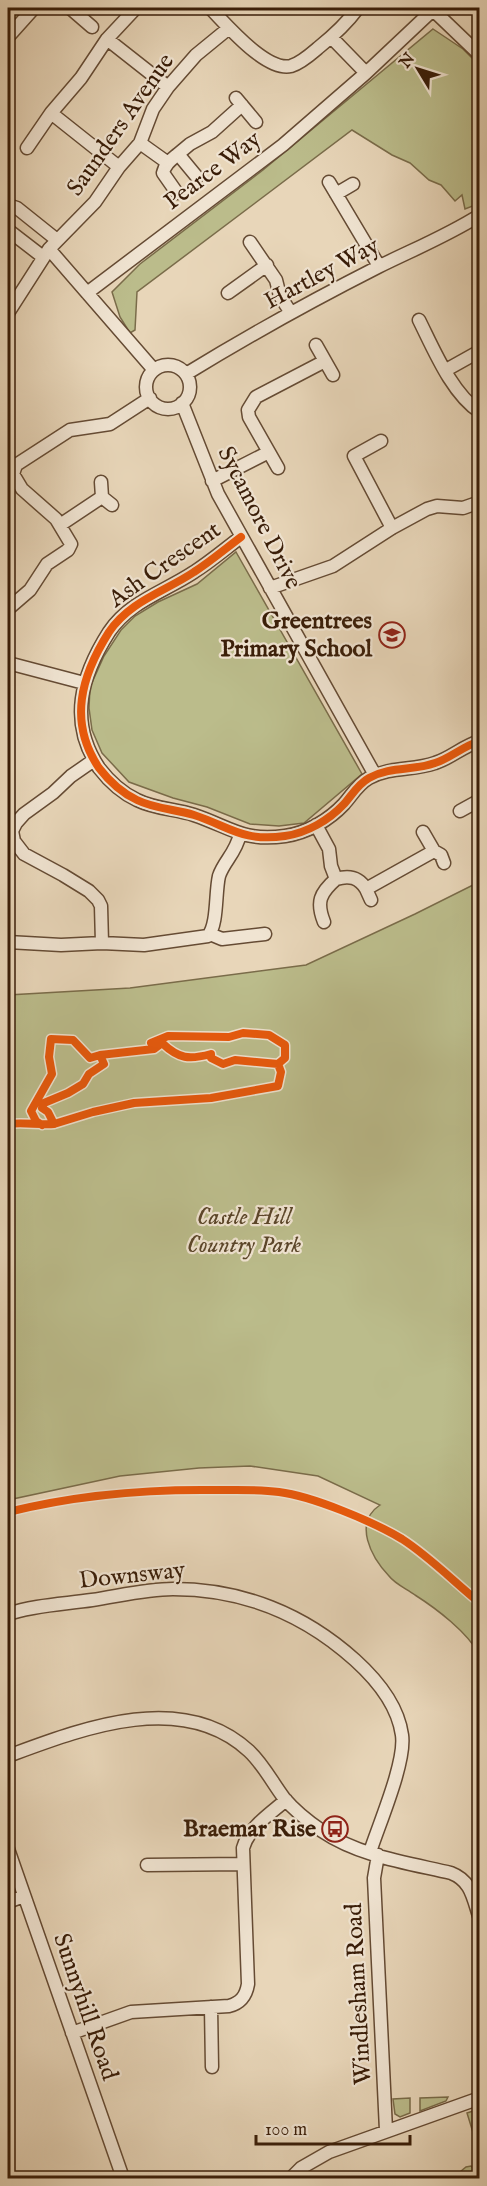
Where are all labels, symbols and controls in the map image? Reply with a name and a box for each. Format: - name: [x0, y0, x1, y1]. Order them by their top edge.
- north arrow: [388, 39, 448, 99]
- street label: Saunders Avenue: [60, 47, 182, 203]
- text: N: [395, 49, 420, 73]
- street label: Pearce Way: [158, 124, 268, 218]
- street label: Hartley Way: [259, 231, 385, 317]
- street label: Sycamore Drive: [210, 441, 308, 595]
- street label: Ash Crescent: [102, 515, 227, 616]
- place label: Greentrees Primary School: [220, 606, 373, 665]
- school or university icon: Greentrees Primary School: [377, 620, 407, 650]
- park label: Castle Hill Country Park: [187, 1202, 302, 1261]
- street label: Downsway: [77, 1555, 187, 1597]
- place label: Braemar Rise: [183, 1814, 316, 1845]
- bus stop icon: Braemar Rise: [320, 1814, 350, 1844]
- street label: Windlesham Road: [339, 1902, 379, 2086]
- street label: Sunnyhill Road: [45, 1929, 125, 2085]
- scale bar: [256, 2108, 410, 2146]
- text: 100 m: [265, 2119, 307, 2142]

